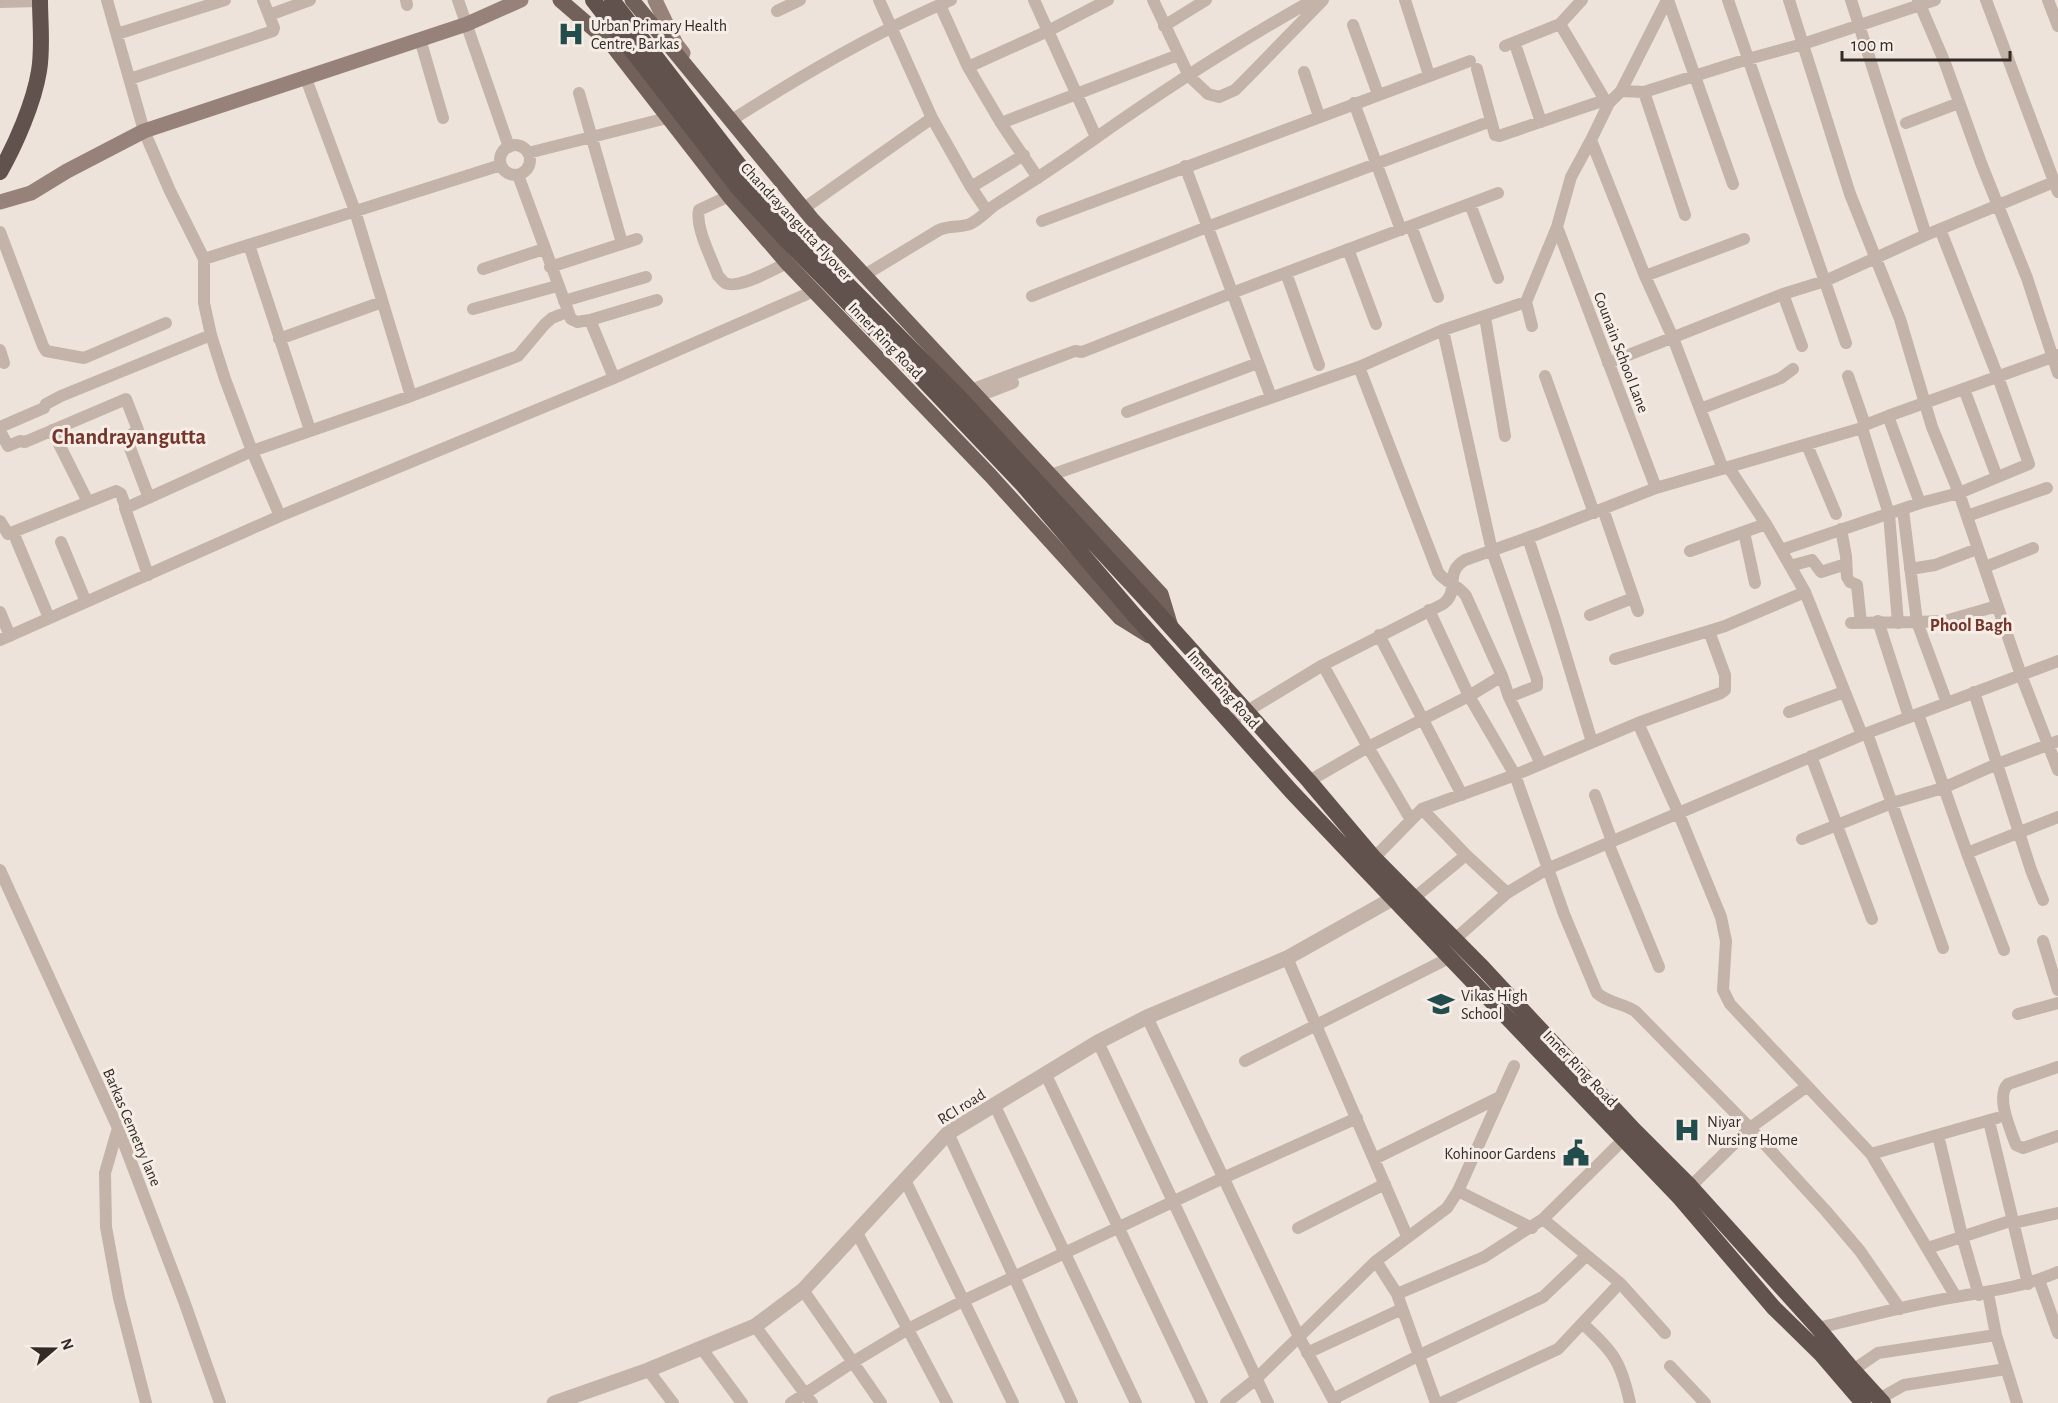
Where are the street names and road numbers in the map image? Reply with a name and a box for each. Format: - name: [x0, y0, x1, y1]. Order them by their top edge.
- street label: Chandrayangutta Flyover: [737, 160, 856, 285]
- street label: Counain School Lane: [1591, 290, 1651, 415]
- street label: Inner Ring Road: [845, 300, 925, 382]
- street label: Inner Ring Road: [1184, 648, 1262, 732]
- street label: Inner Ring Road: [1540, 1028, 1620, 1110]
- street label: Barkas Cemetry lane: [99, 1066, 164, 1189]
- street label: RCI road: [935, 1086, 988, 1128]

